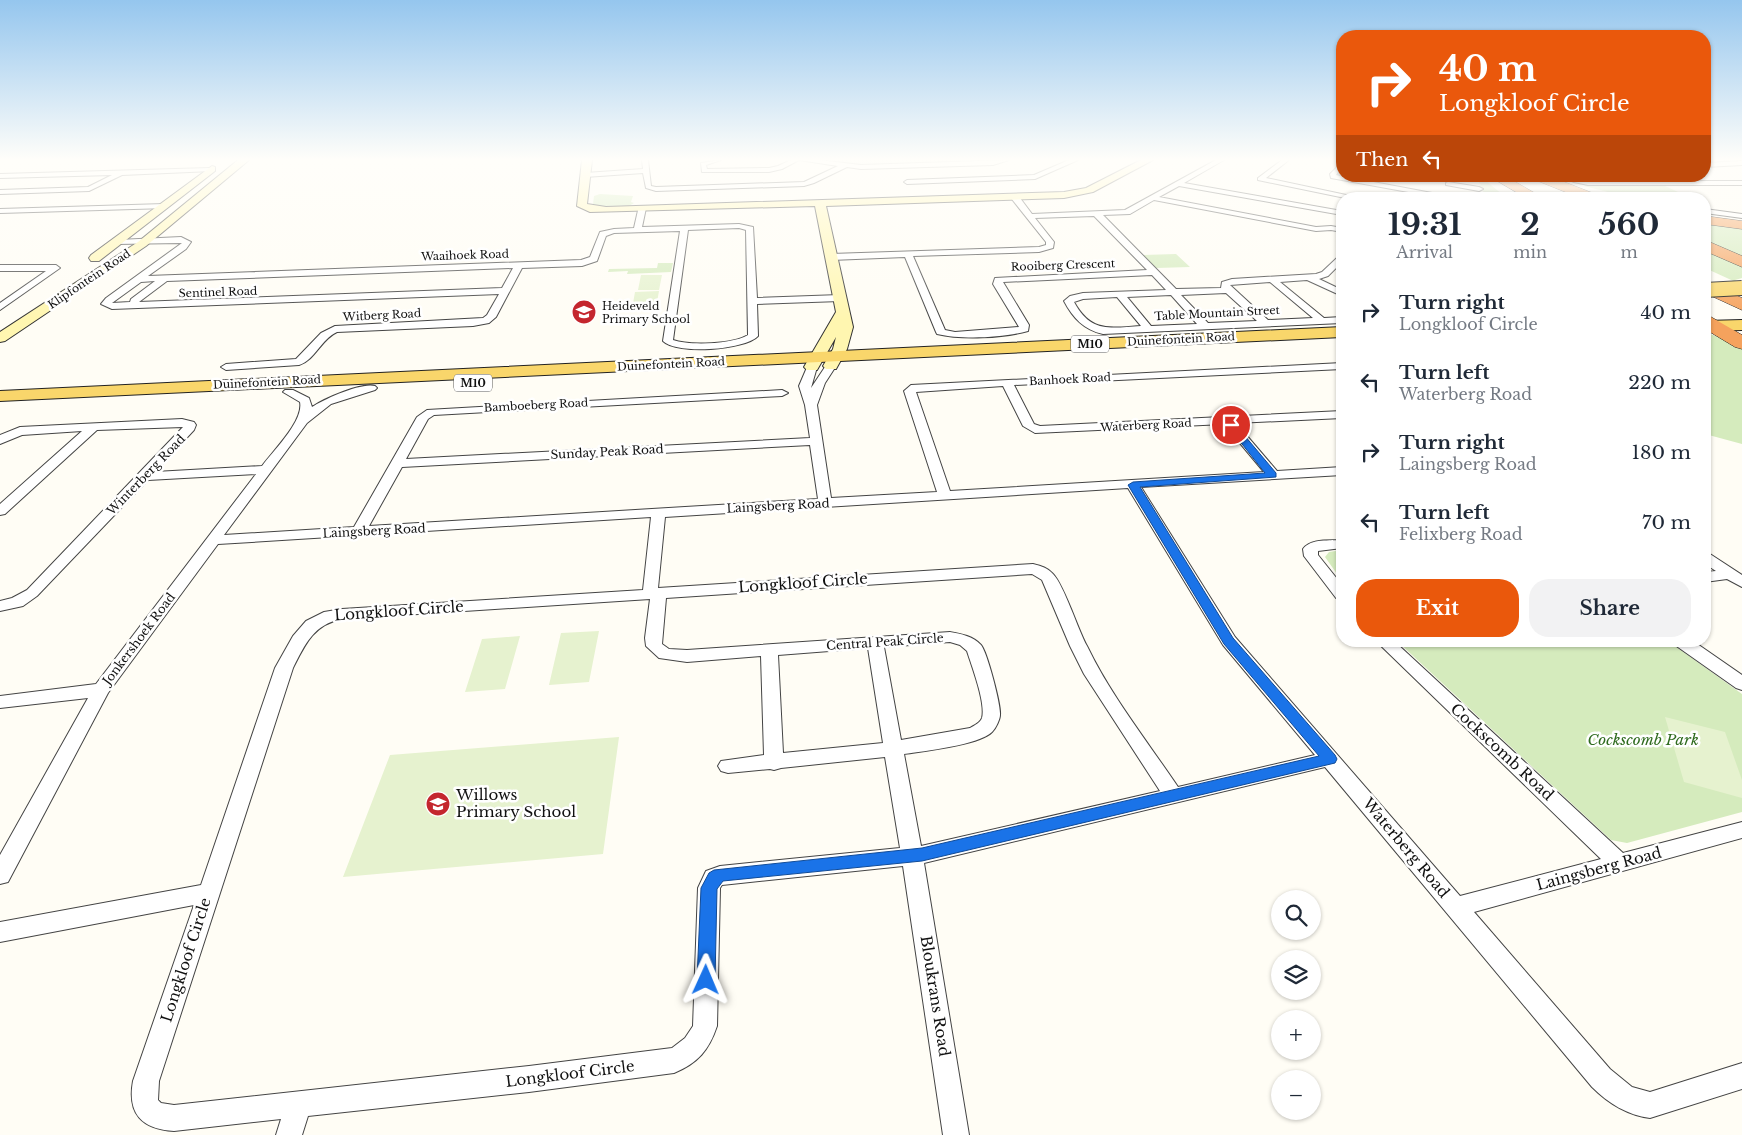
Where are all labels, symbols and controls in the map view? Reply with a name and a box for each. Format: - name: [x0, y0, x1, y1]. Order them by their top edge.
- text: 40 m: [1439, 47, 1537, 90]
- icon: right: [1356, 50, 1421, 115]
- text: Longkloof Circle: [1439, 90, 1630, 117]
- icon: left: [1418, 145, 1446, 173]
- text: Then: [1356, 148, 1408, 171]
- text: 19:31: [1388, 206, 1462, 243]
- text: 2: [1520, 206, 1540, 243]
- text: 560: [1599, 206, 1659, 243]
- text: Arrival: [1396, 242, 1453, 262]
- text: min: [1513, 242, 1547, 262]
- text: m: [1620, 242, 1638, 262]
- street label: Klipfontein Road: [45, 246, 133, 312]
- street label: Waaihoek Road: [420, 246, 510, 264]
- street label: Rooiberg Crescent: [1011, 256, 1116, 274]
- street label: Sentinel Road: [178, 284, 258, 300]
- text: Turn right: [1399, 291, 1505, 314]
- icon: right: [1356, 298, 1384, 326]
- school or university icon: Heideveld Primary School: [571, 299, 597, 325]
- place label: Heideveld Primary School: [602, 299, 691, 326]
- text: 40 m: [1640, 301, 1691, 324]
- street label: Table Mountain Street: [1154, 303, 1281, 323]
- street label: Witberg Road: [341, 306, 422, 324]
- text: Longkloof Circle: [1399, 314, 1538, 334]
- street label: Duinefontein Road: [1127, 329, 1236, 349]
- road number: M10: [1071, 336, 1109, 352]
- street label: Duinefontein Road: [617, 354, 726, 374]
- text: Turn left: [1399, 361, 1490, 384]
- icon: left: [1356, 368, 1384, 396]
- street label: Banhoek Road: [1029, 370, 1112, 388]
- text: 220 m: [1628, 371, 1691, 394]
- street label: Duinefontein Road: [213, 372, 322, 392]
- road number: M10: [454, 374, 492, 392]
- text: Waterberg Road: [1399, 384, 1532, 404]
- street label: Bamboeberg Road: [483, 395, 589, 415]
- pin: [1210, 404, 1252, 446]
- icon: arrive: [1217, 411, 1245, 439]
- street label: Waterberg Road: [1099, 416, 1193, 434]
- street label: Winterberg Road: [103, 431, 188, 519]
- text: Turn right: [1399, 431, 1505, 454]
- icon: right: [1356, 438, 1384, 466]
- street label: Sunday Peak Road: [550, 441, 664, 462]
- text: 180 m: [1632, 441, 1691, 464]
- text: Laingsberg Road: [1399, 454, 1537, 474]
- street label: Laingsberg Road: [726, 495, 830, 516]
- text: Turn left: [1399, 501, 1490, 524]
- icon: left: [1356, 508, 1384, 536]
- text: 70 m: [1642, 511, 1691, 534]
- street label: Laingsberg Road: [322, 520, 426, 541]
- text: Felixberg Road: [1399, 524, 1522, 544]
- street label: Longkloof Circle: [738, 568, 868, 597]
- button: Exit: [1356, 579, 1519, 637]
- button: Share: [1529, 579, 1691, 637]
- street label: Jonkershoek Road: [98, 590, 178, 689]
- street label: Longkloof Circle: [334, 596, 464, 625]
- street label: Central Peak Circle: [826, 630, 944, 653]
- street label: Cockscomb Road: [1447, 699, 1558, 804]
- park label: Cockscomb Park: [1587, 730, 1699, 749]
- place label: Willows Primary School: [455, 785, 576, 821]
- school or university icon: Willows Primary School: [425, 791, 451, 817]
- street label: Waterberg Road: [1358, 793, 1454, 902]
- street label: Laingsberg Road: [1534, 843, 1664, 894]
- map controls: [1271, 890, 1321, 1120]
- button: search: [1271, 890, 1321, 940]
- street label: Longkloof Circle: [156, 895, 215, 1025]
- street label: Bloukrans Road: [917, 934, 954, 1058]
- button: layers: [1271, 950, 1321, 1000]
- position arrow: [679, 953, 731, 1005]
- button: +: [1271, 1010, 1321, 1060]
- street label: Longkloof Circle: [504, 1056, 636, 1091]
- button: −: [1271, 1070, 1321, 1120]

